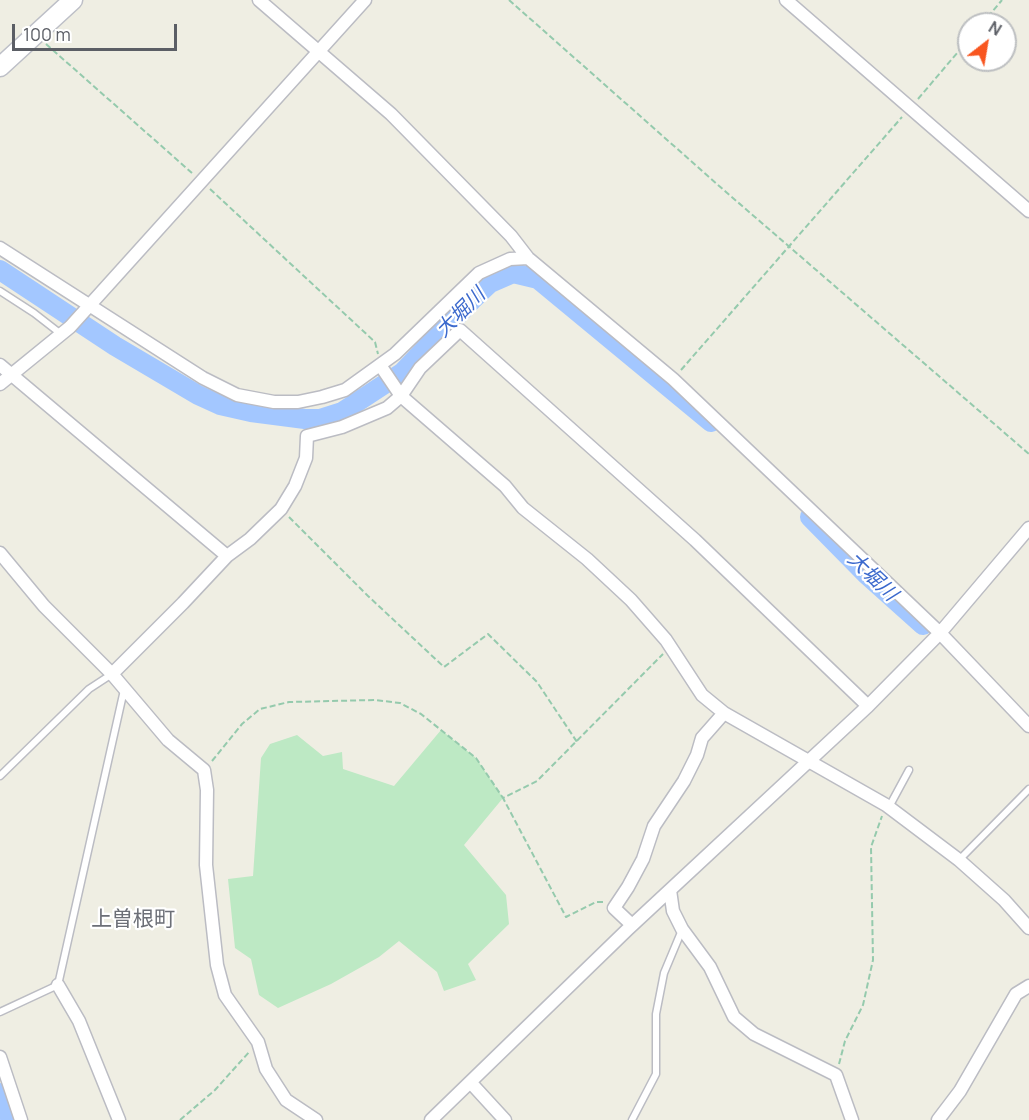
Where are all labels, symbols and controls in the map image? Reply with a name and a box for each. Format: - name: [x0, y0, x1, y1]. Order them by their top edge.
- scale bar: [15, 12, 180, 50]
- north arrow: [957, 12, 1017, 72]
- text: N: [985, 16, 1006, 41]
- text: 100 m: [23, 22, 71, 46]
- water label: 大堀川: [431, 283, 491, 343]
- water label: 大堀川: [842, 548, 902, 606]
- district label: 上曽根町: [91, 907, 175, 933]

